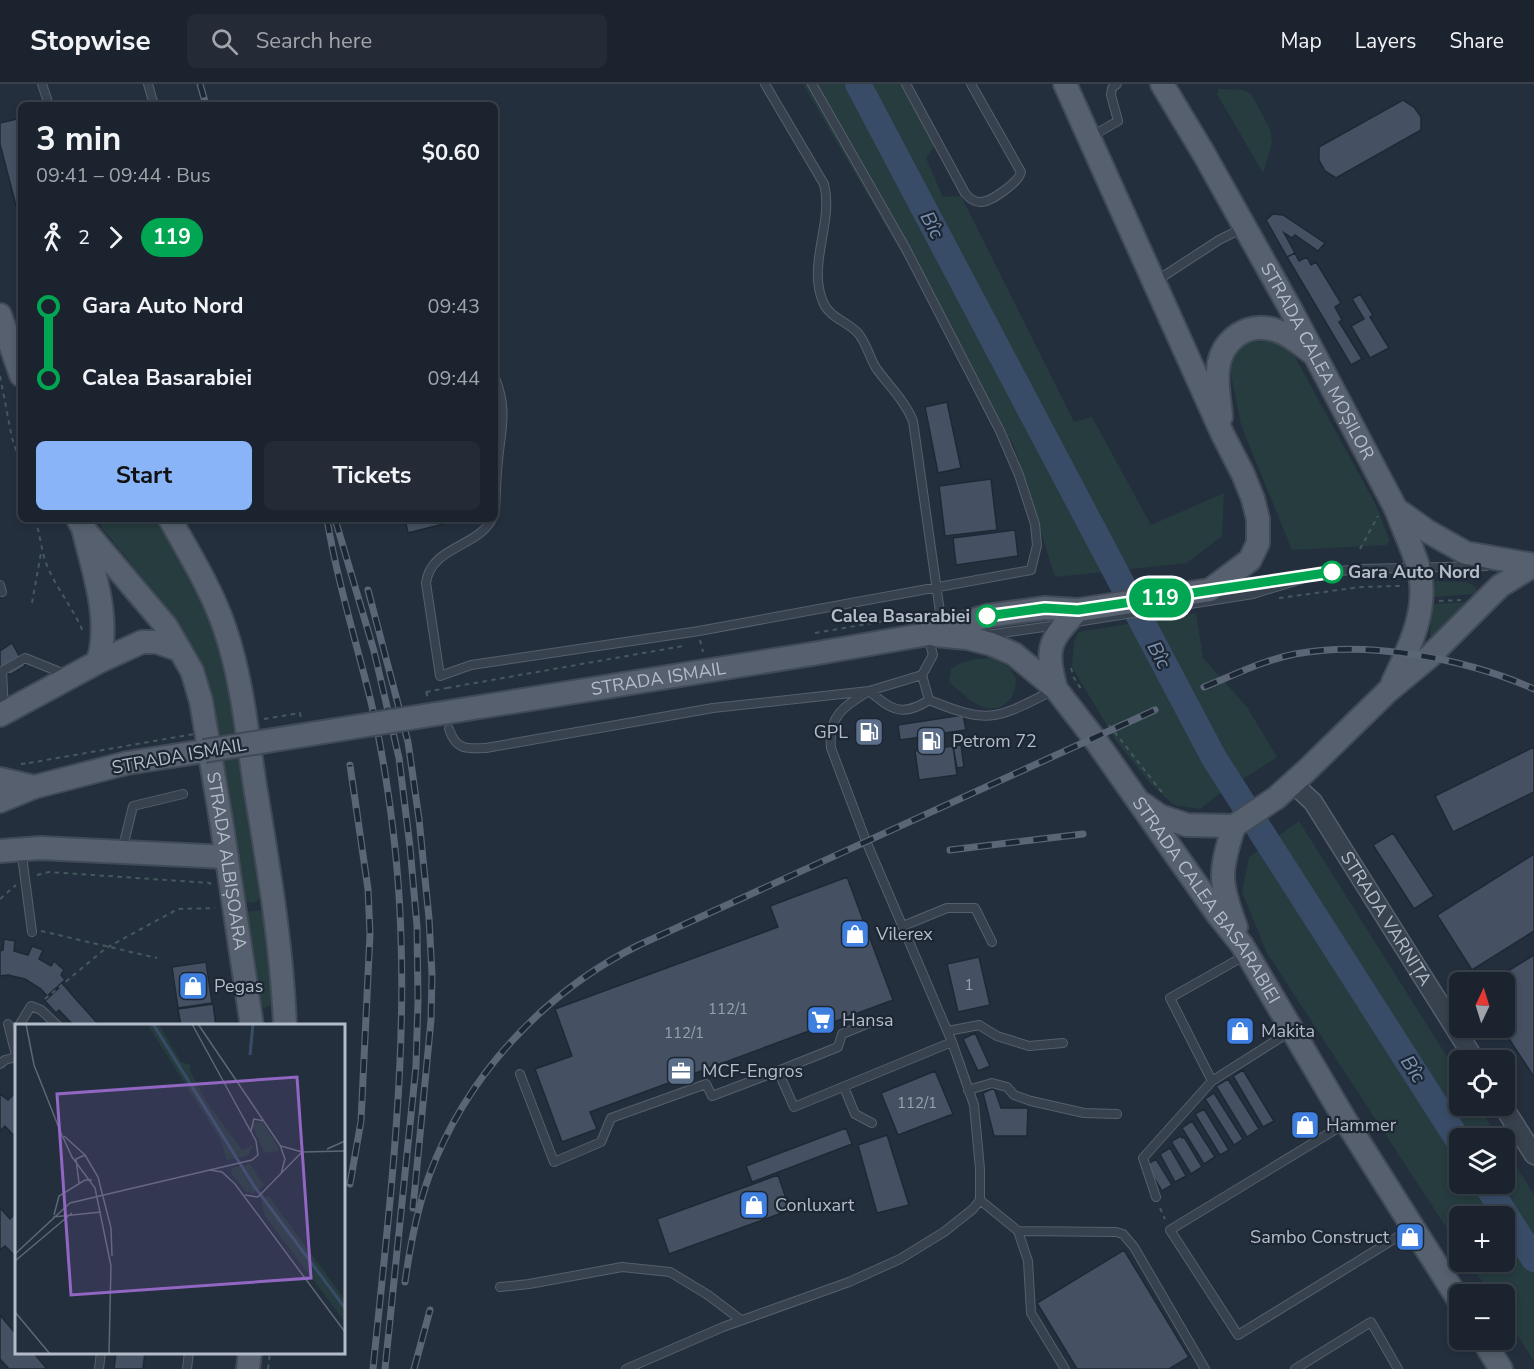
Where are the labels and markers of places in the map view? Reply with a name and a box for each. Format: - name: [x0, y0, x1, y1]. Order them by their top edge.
- place label: Gara Auto Nord: [1348, 560, 1480, 584]
- marker: Gara Auto Nord: [1321, 561, 1343, 583]
- place label: Calea Basarabiei: [831, 604, 970, 628]
- marker: Calea Basarabiei: [976, 605, 998, 627]
- fuel station icon: GPL: [853, 716, 885, 748]
- place label: GPL: [814, 720, 848, 744]
- fuel station icon: Petrom 72: [915, 725, 947, 757]
- place label: Petrom 72: [952, 729, 1037, 753]
- shop icon: Vilerex: [839, 918, 871, 950]
- place label: Vilerex: [875, 922, 933, 946]
- shop icon: Pegas: [177, 970, 209, 1002]
- place label: Pegas: [214, 974, 263, 998]
- supermarket icon: Hansa: [805, 1004, 837, 1036]
- place label: Hansa: [842, 1008, 894, 1032]
- shop icon: Makita: [1224, 1015, 1256, 1047]
- place label: Makita: [1261, 1019, 1315, 1043]
- office icon: MCF-Engros: [665, 1055, 697, 1087]
- place label: MCF-Engros: [702, 1059, 803, 1083]
- shop icon: Hammer: [1289, 1109, 1321, 1141]
- place label: Hammer: [1326, 1113, 1397, 1137]
- shop icon: Conluxart: [738, 1189, 770, 1221]
- place label: Conluxart: [775, 1193, 855, 1217]
- shop icon: Sambo Construct: [1394, 1221, 1426, 1253]
- place label: Sambo Construct: [1250, 1225, 1390, 1249]

